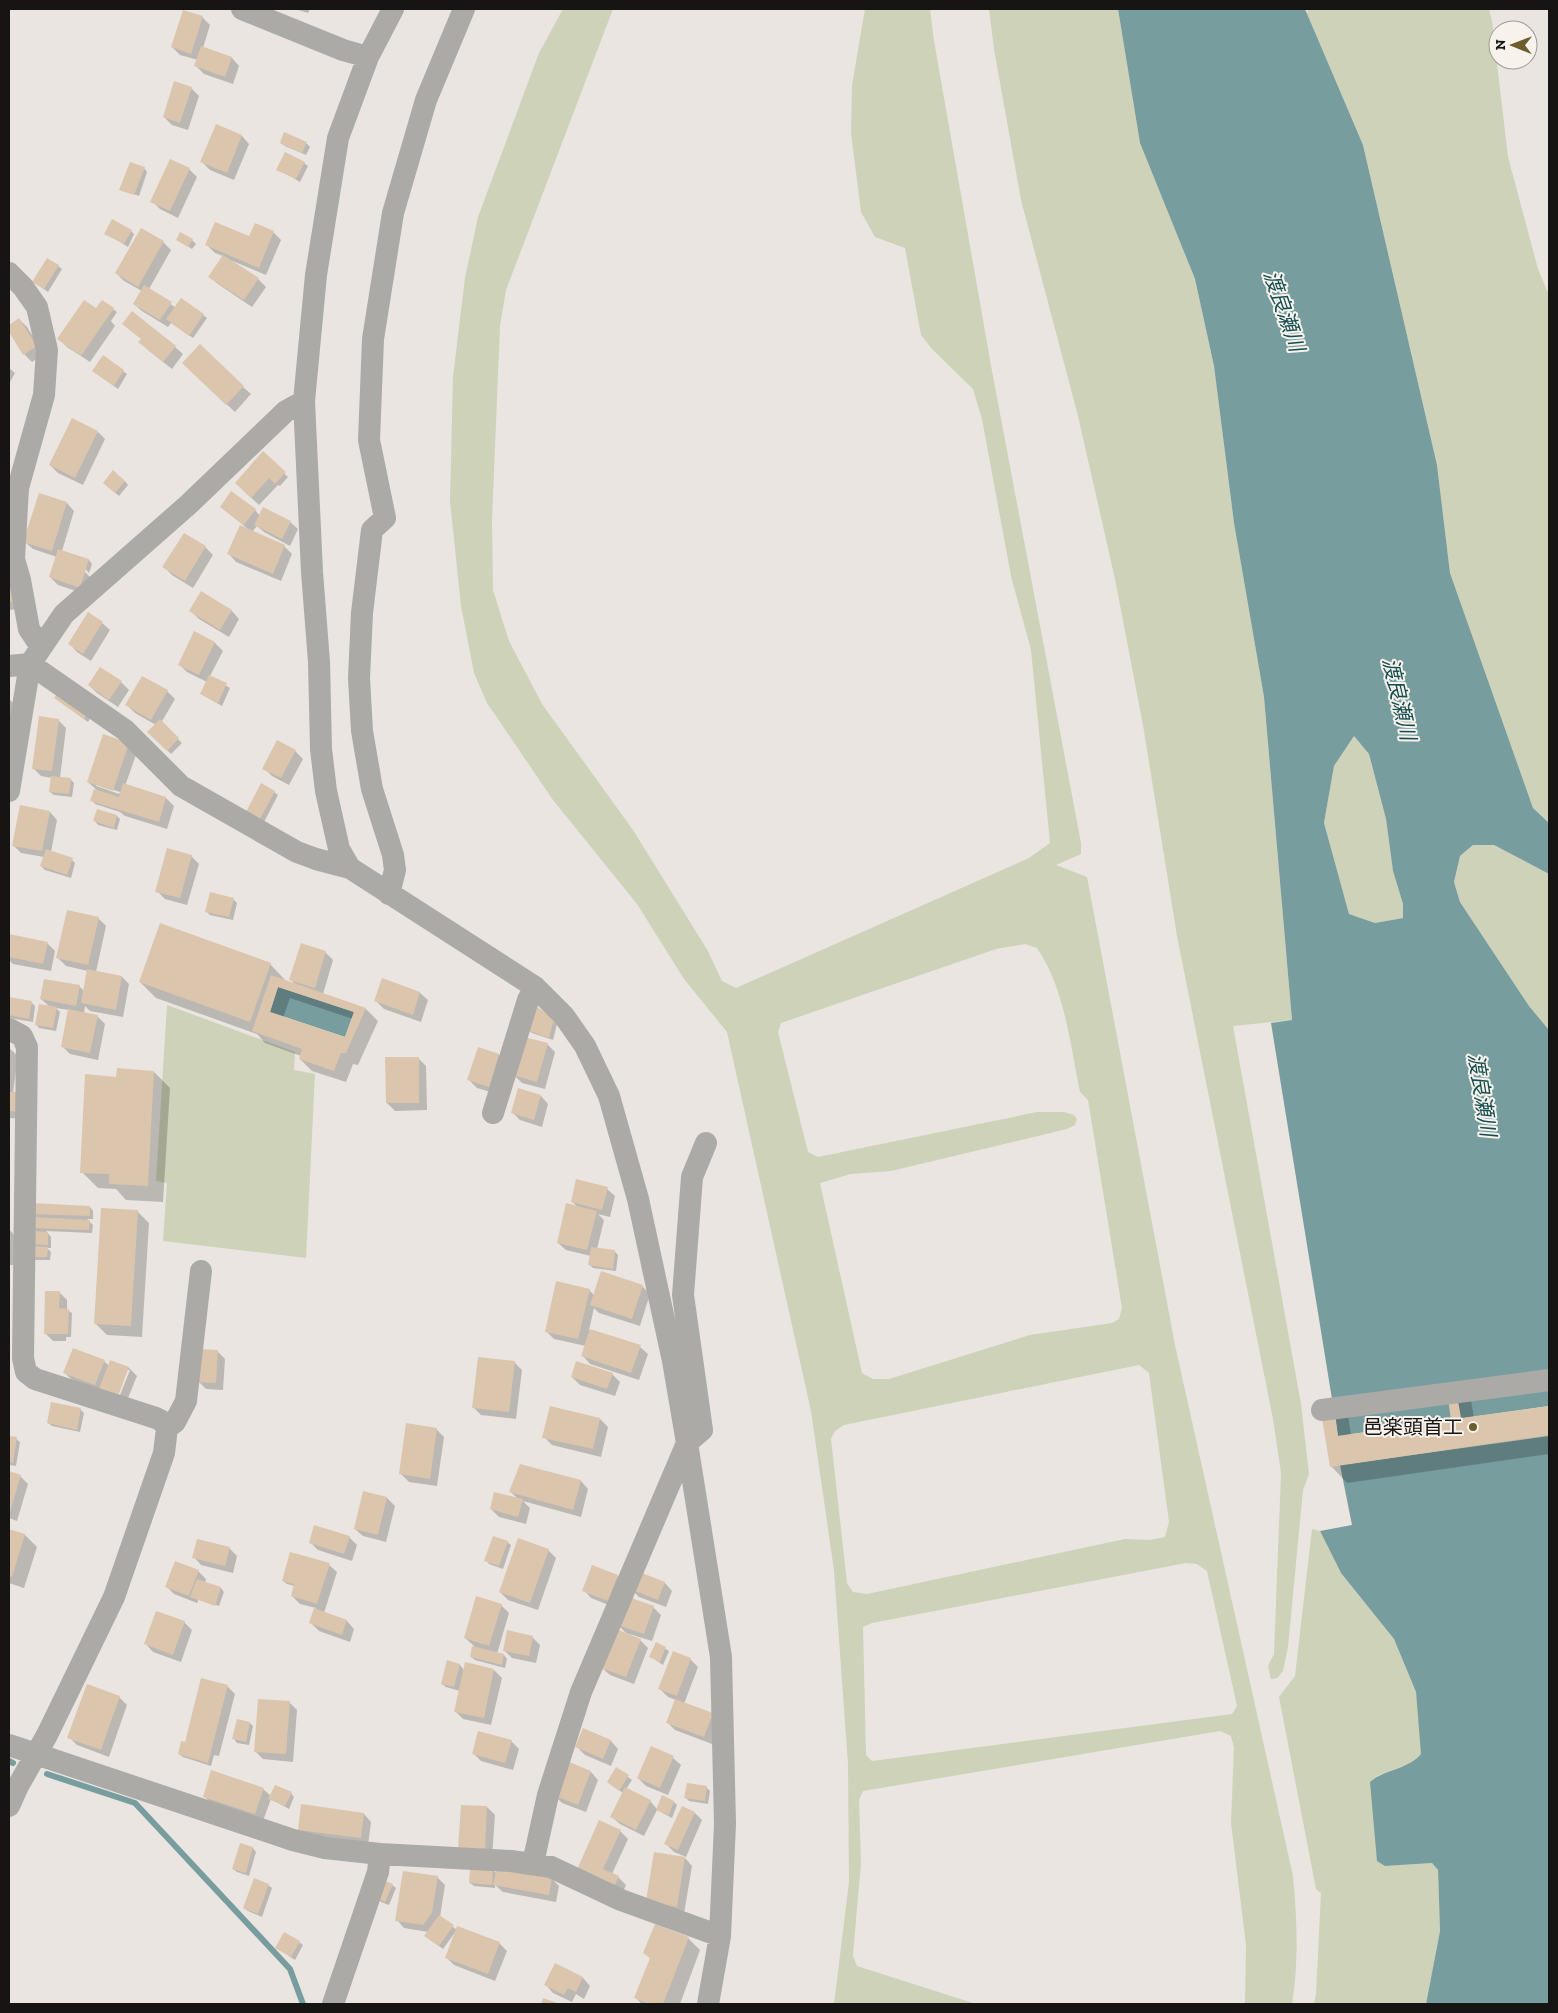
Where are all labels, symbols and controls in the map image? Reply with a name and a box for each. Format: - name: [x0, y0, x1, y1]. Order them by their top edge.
- north arrow: [1488, 20, 1538, 70]
- text: N: [1492, 39, 1509, 50]
- water label: 渡良瀬川: [1259, 267, 1311, 357]
- water label: 渡良瀬川: [1378, 655, 1422, 745]
- water label: 渡良瀬川: [1464, 1051, 1502, 1140]
- place label: 邑楽頭首工: [1363, 1415, 1463, 1439]
- marker: 邑楽頭首工: [1467, 1421, 1479, 1433]

